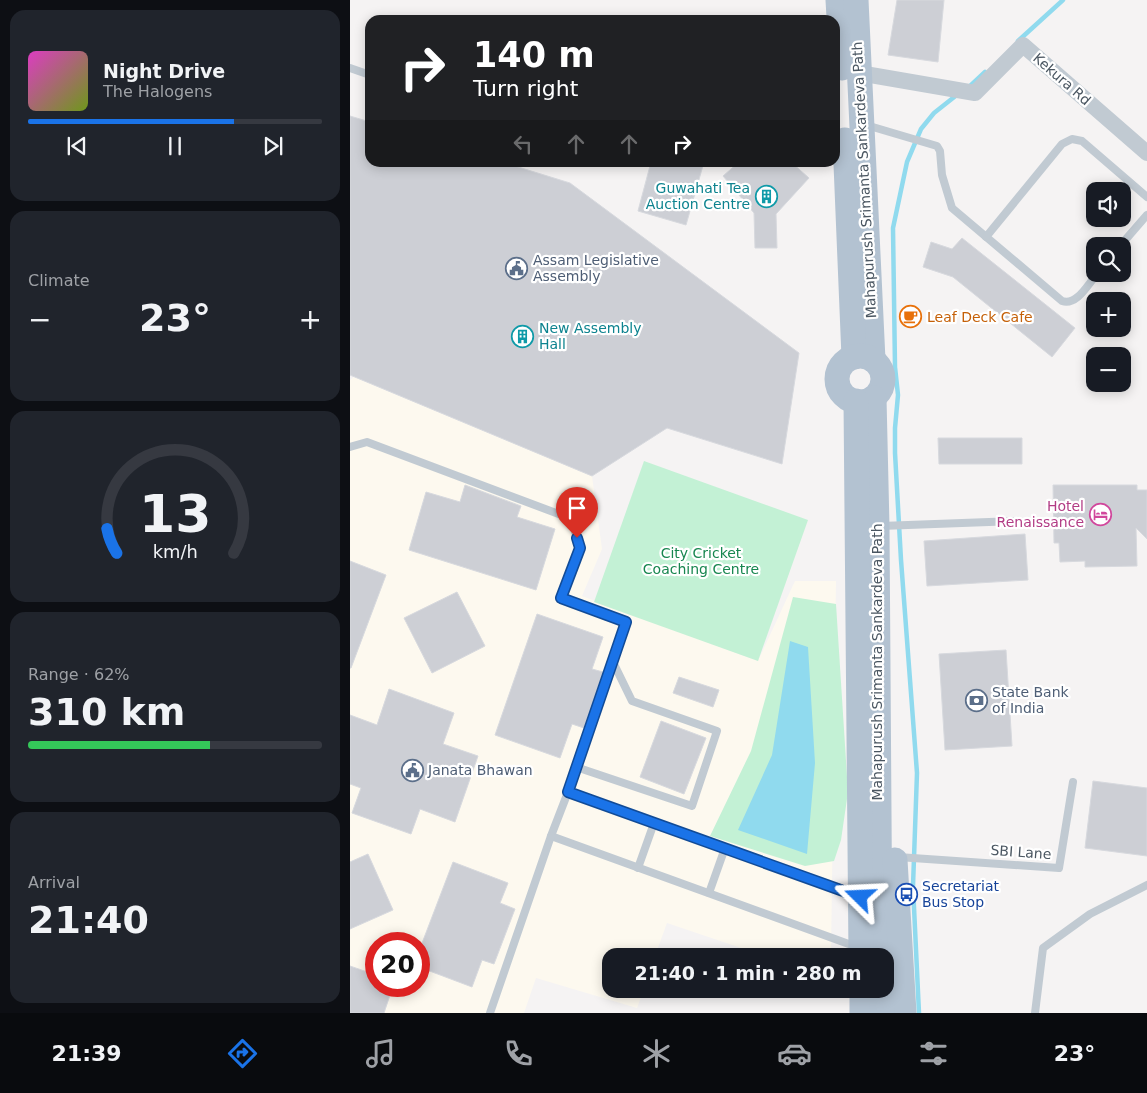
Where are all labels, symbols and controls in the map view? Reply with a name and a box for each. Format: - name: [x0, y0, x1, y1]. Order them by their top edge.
- icon: right: [390, 35, 455, 100]
- text: 140 m: [473, 35, 595, 75]
- street label: Mahapurush Srimanta Sankardeva Path: [849, 41, 879, 319]
- street label: Kekura Rd: [1030, 50, 1094, 108]
- text: Night Drive: [103, 60, 225, 82]
- text: Turn right: [473, 76, 578, 101]
- text: The Halogens: [103, 82, 212, 101]
- icon: left: [509, 130, 537, 158]
- icon: ahead: [562, 130, 590, 158]
- icon: ahead: [615, 130, 643, 158]
- icon: right: [668, 130, 696, 158]
- icon: previous: [63, 132, 91, 160]
- icon: pause: [161, 132, 189, 160]
- icon: next: [259, 132, 287, 160]
- place label: Guwahati Tea Auction Centre: [646, 180, 750, 212]
- map controls: [1086, 182, 1131, 392]
- button: sound: [1086, 182, 1131, 227]
- building icon: Guwahati Tea Auction Centre: [754, 184, 778, 208]
- button: search: [1086, 237, 1131, 282]
- place label: Assam Legislative Assembly: [533, 252, 659, 284]
- public building icon: Assam Legislative Assembly: [505, 256, 529, 280]
- text: Climate: [28, 271, 90, 290]
- button: +: [1086, 292, 1131, 337]
- text: 23°: [139, 296, 211, 340]
- text: −: [28, 303, 51, 336]
- text: +: [299, 303, 322, 336]
- cafe icon: Leaf Deck Cafe: [899, 305, 923, 329]
- place label: Leaf Deck Cafe: [927, 309, 1033, 325]
- place label: New Assembly Hall: [539, 320, 641, 352]
- building icon: New Assembly Hall: [511, 324, 535, 348]
- button: −: [1086, 347, 1131, 392]
- text: 13: [139, 484, 211, 544]
- pin: [556, 487, 598, 538]
- icon: arrive: [563, 494, 591, 522]
- place label: Hotel Renaissance: [997, 498, 1084, 530]
- hotel icon: Hotel Renaissance: [1088, 502, 1112, 526]
- street label: Mahapurush Srimanta Sankardeva Path: [869, 523, 885, 801]
- text: km/h: [152, 541, 198, 562]
- park label: City Cricket Coaching Centre: [643, 545, 759, 577]
- text: Range · 62%: [28, 665, 130, 684]
- place label: State Bank of India: [992, 684, 1070, 716]
- bank icon: State Bank of India: [964, 688, 988, 712]
- text: 310 km: [28, 690, 185, 734]
- public building icon: Janata Bhawan: [400, 758, 424, 782]
- place label: Janata Bhawan: [427, 762, 533, 778]
- street label: SBI Lane: [990, 842, 1052, 862]
- position arrow: [833, 870, 885, 922]
- text: Arrival: [28, 873, 80, 892]
- place label: Secretariat Bus Stop: [922, 878, 1000, 910]
- bus stop icon: Secretariat Bus Stop: [894, 882, 918, 906]
- text: 21:40: [28, 898, 149, 942]
- speed limit sign: 20: [365, 932, 430, 997]
- text: 21:40 · 1 min · 280 m: [634, 962, 862, 984]
- icon: directions: [225, 1036, 260, 1071]
- icon: music: [363, 1036, 398, 1071]
- icon: phone: [501, 1036, 536, 1071]
- icon: climate: [639, 1036, 674, 1071]
- icon: car: [777, 1036, 812, 1071]
- icon: filters: [916, 1036, 951, 1071]
- text: 21:39: [52, 1041, 122, 1066]
- text: 23°: [1054, 1041, 1095, 1066]

